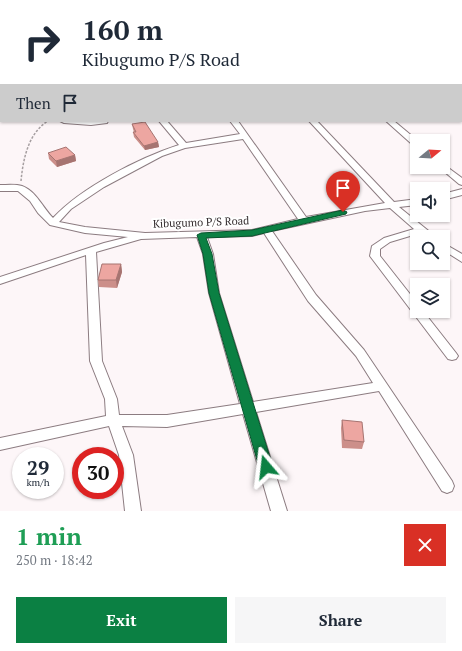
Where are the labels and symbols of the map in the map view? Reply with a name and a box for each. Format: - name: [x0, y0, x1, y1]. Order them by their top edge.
- north arrow: [410, 134, 450, 174]
- pin: [326, 171, 360, 212]
- street label: Kibugumo P/S Road: [153, 213, 249, 231]
- position arrow: [245, 446, 287, 488]
- speed limit sign: 30: [72, 447, 124, 499]

